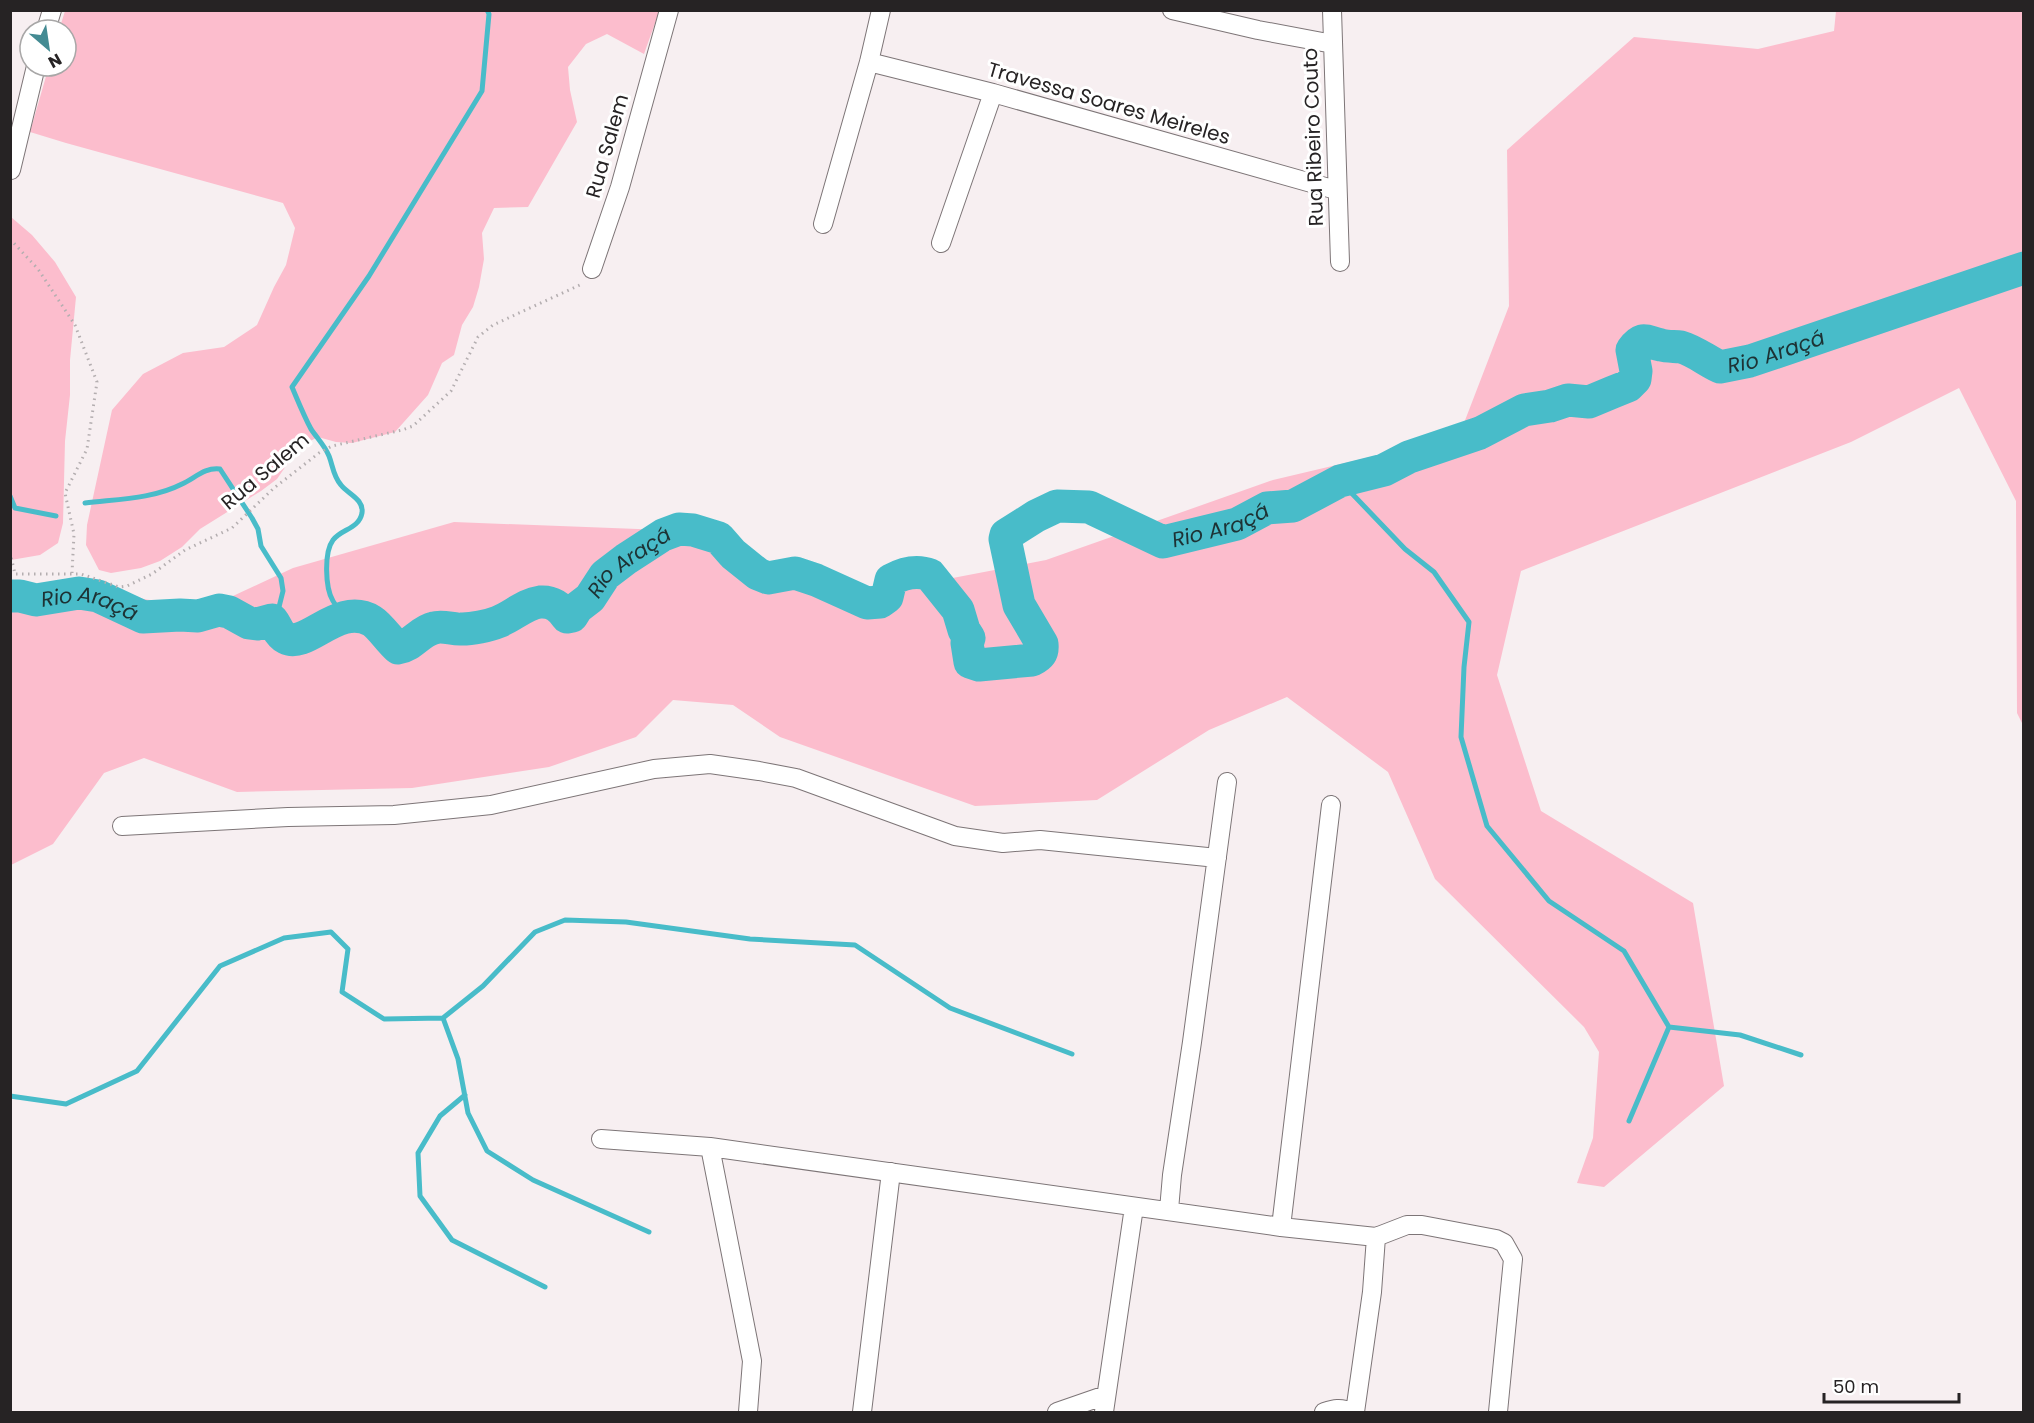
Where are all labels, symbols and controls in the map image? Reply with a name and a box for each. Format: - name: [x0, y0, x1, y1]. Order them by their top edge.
- north arrow: [18, 18, 78, 78]
- street label: Rua Ribeiro Couto: [1296, 47, 1330, 227]
- text: N: [44, 48, 66, 74]
- street label: Travessa Soares Meireles: [984, 55, 1234, 151]
- street label: Rua Salem: [579, 91, 635, 201]
- water label: Rio Araçá: [1725, 322, 1828, 380]
- street label: Rua Salem: [215, 426, 315, 516]
- water label: Rio Araçá: [1169, 495, 1274, 554]
- water label: Rio Araçá: [580, 519, 676, 603]
- water label: Rio Araçá: [39, 578, 143, 627]
- scale bar: [1824, 1366, 1959, 1404]
- text: 50 m: [1833, 1374, 1879, 1399]

